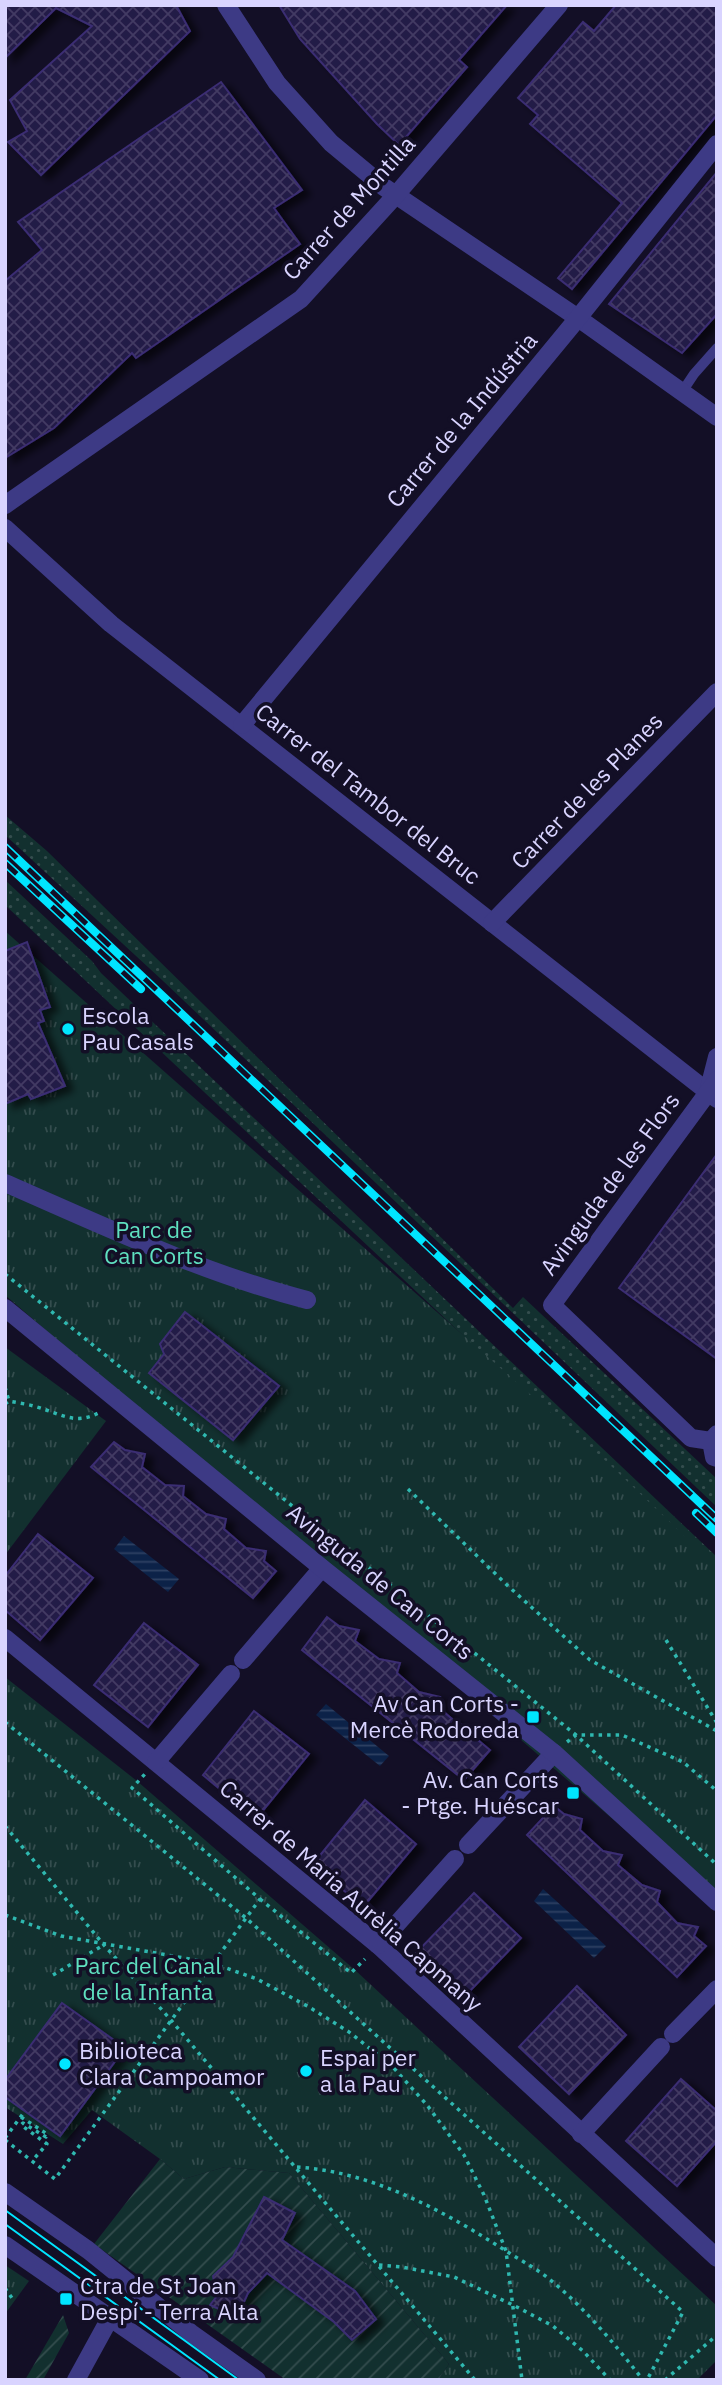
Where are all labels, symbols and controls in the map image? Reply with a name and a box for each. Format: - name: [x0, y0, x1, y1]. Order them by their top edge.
- street label: Carrer de Montilla: [275, 129, 421, 286]
- street label: Carrer de la Indústria: [379, 326, 543, 513]
- street label: Carrer del Tambor del Bruc: [250, 696, 487, 890]
- street label: Carrer de les Planes: [504, 706, 669, 875]
- place label: Escola Pau Casals: [82, 1000, 194, 1056]
- marker: Escola Pau Casals: [60, 1021, 76, 1037]
- street label: Avinguda de les Flors: [533, 1086, 686, 1281]
- park label: Parc de Can Corts: [104, 1214, 204, 1270]
- street label: Avinguda de Can Corts: [281, 1497, 480, 1666]
- place label: Av Can Corts - Mercè Rodoreda: [350, 1688, 519, 1744]
- marker: Av Can Corts - Mercè Rodoreda: [525, 1709, 541, 1725]
- place label: Av. Can Corts - Ptge. Huéscar: [401, 1764, 560, 1820]
- street label: Carrer de Maria Aurèlia Capmany: [214, 1773, 490, 2018]
- marker: Av. Can Corts - Ptge. Huéscar: [565, 1785, 581, 1801]
- park label: Parc del Canal de la Infanta: [74, 1950, 222, 2006]
- place label: Biblioteca Clara Campoamor: [79, 2035, 265, 2091]
- place label: Espai per a la Pau: [320, 2042, 416, 2098]
- marker: Biblioteca Clara Campoamor: [57, 2056, 73, 2072]
- marker: Espai per a la Pau: [298, 2063, 314, 2079]
- place label: Ctra de St Joan Despí - Terra Alta: [80, 2270, 258, 2326]
- marker: Ctra de St Joan Despí - Terra Alta: [58, 2291, 74, 2307]

